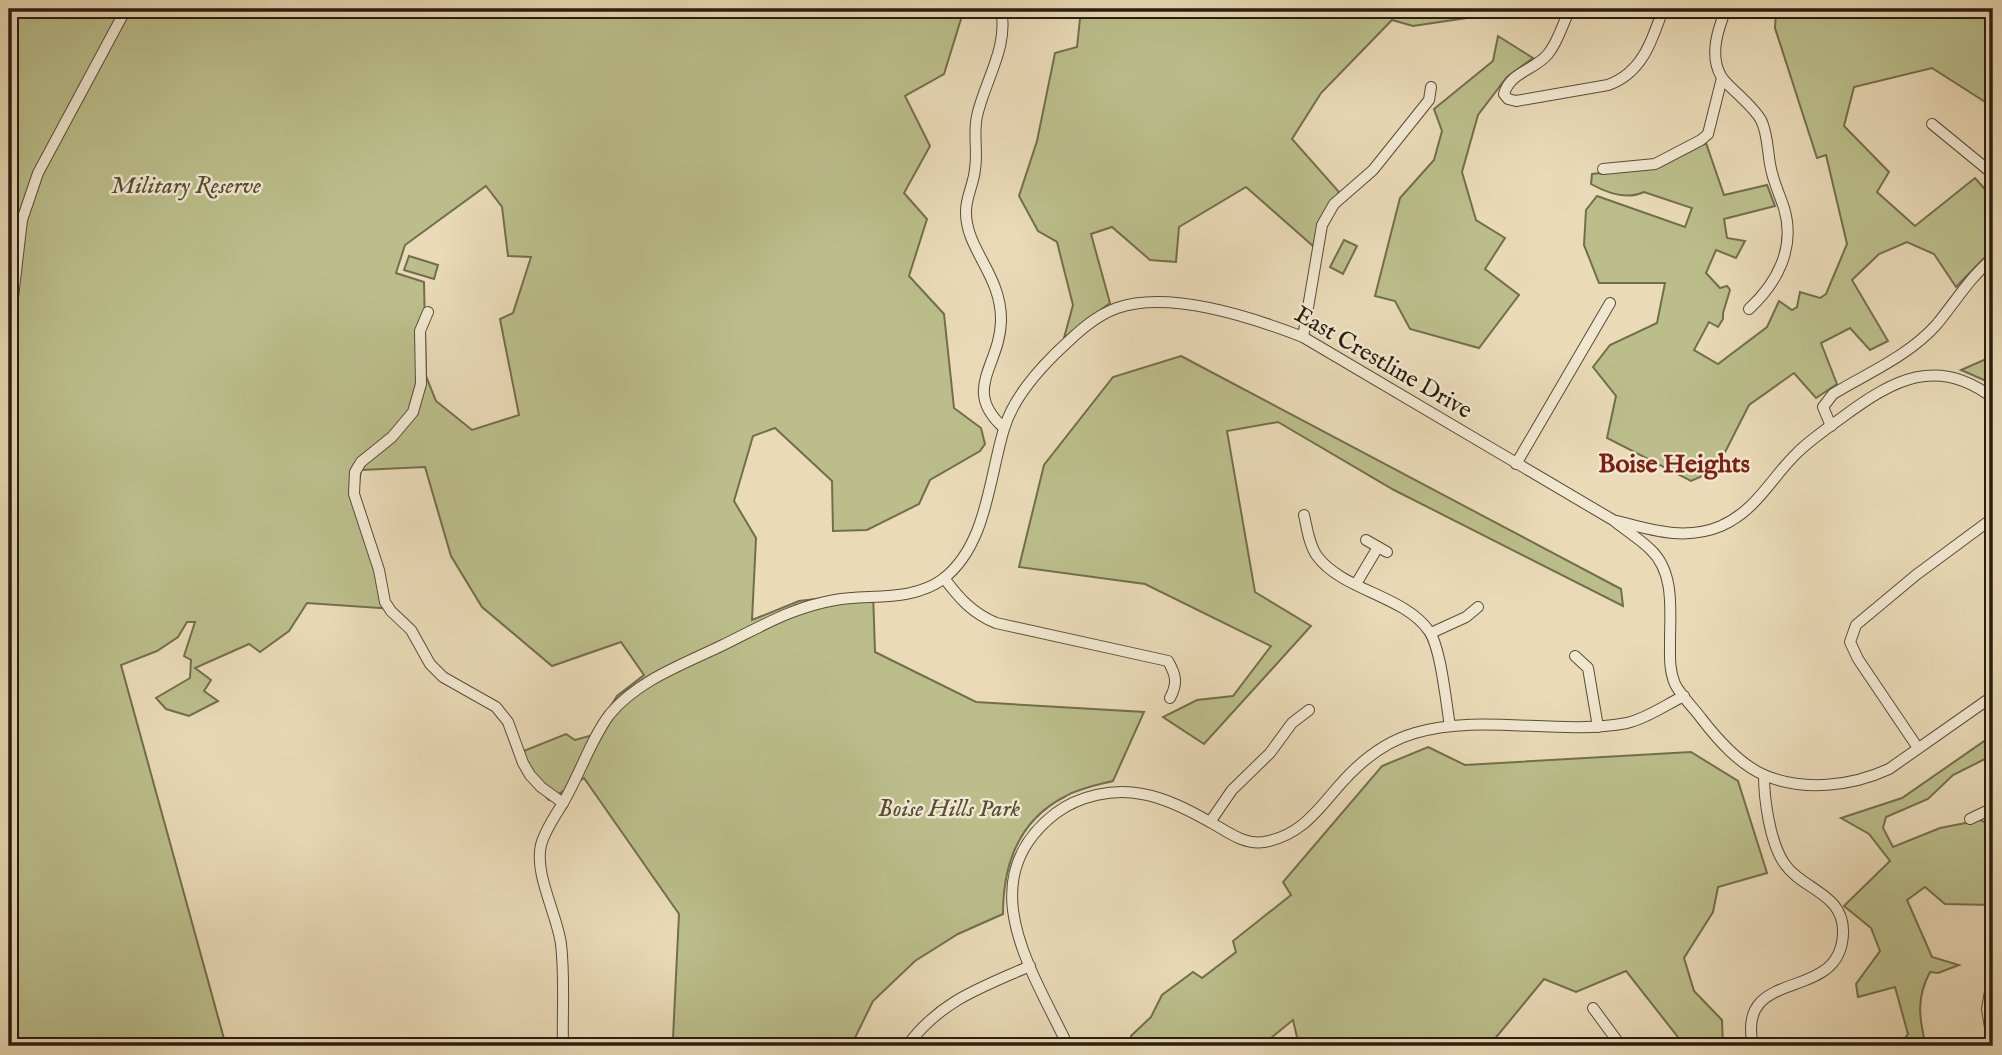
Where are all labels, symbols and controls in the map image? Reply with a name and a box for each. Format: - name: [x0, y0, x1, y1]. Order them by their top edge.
- park label: Military Reserve: [111, 171, 261, 202]
- street label: East Crestline Drive: [1288, 299, 1478, 427]
- district label: Boise Heights: [1598, 448, 1750, 481]
- park label: Boise Hills Park: [878, 794, 1021, 825]

